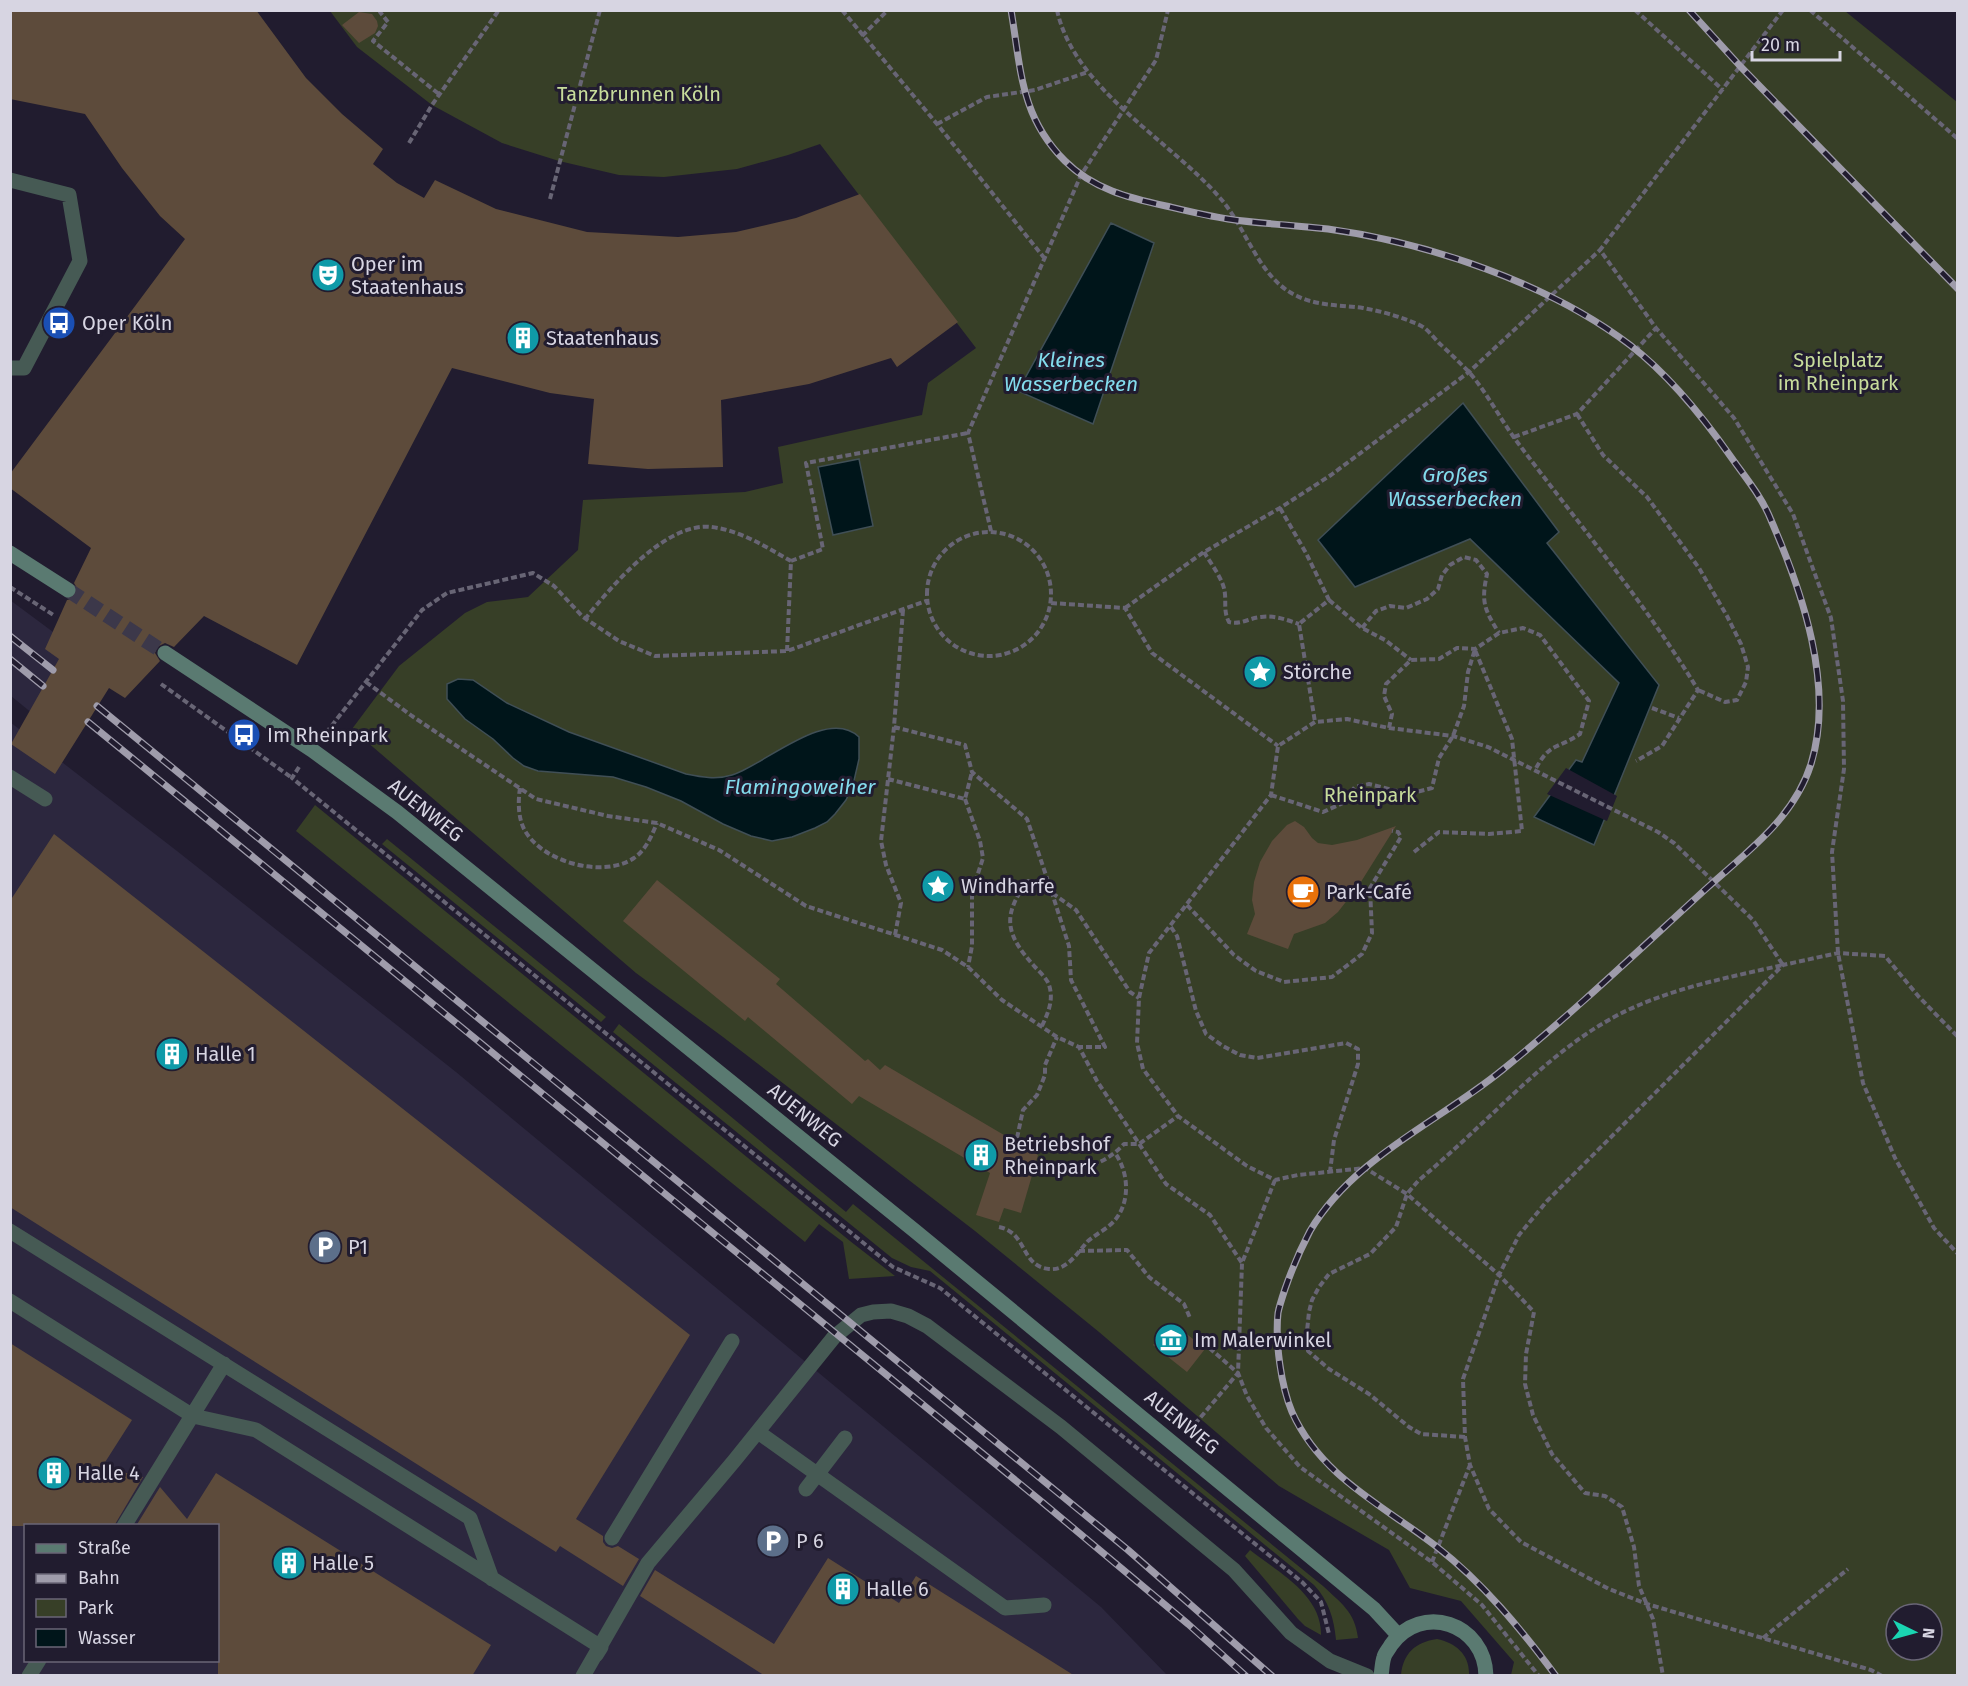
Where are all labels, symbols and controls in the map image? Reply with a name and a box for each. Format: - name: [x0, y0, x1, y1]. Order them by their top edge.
- scale bar: [1752, 24, 1840, 62]
- text: 20 m: [1761, 34, 1800, 56]
- park label: Tanzbrunnen Köln: [557, 82, 721, 106]
- place label: Oper im Staatenhaus: [351, 252, 464, 299]
- theatre icon: Oper im Staatenhaus: [310, 257, 346, 293]
- bus stop icon: Oper Köln: [41, 305, 77, 341]
- place label: Oper Köln: [82, 311, 172, 335]
- building icon: Staatenhaus: [505, 320, 541, 356]
- place label: Staatenhaus: [546, 326, 659, 350]
- water label: Kleines Wasserbecken: [1004, 347, 1138, 397]
- park label: Spielplatz im Rheinpark: [1778, 348, 1899, 395]
- water label: Großes Wasserbecken: [1388, 462, 1522, 512]
- place icon: Störche: [1242, 654, 1278, 690]
- place label: Störche: [1283, 660, 1352, 684]
- bus stop icon: Im Rheinpark: [226, 717, 262, 753]
- place label: Im Rheinpark: [267, 723, 389, 747]
- street label: AUENWEG: [384, 773, 468, 847]
- water label: Flamingoweiher: [725, 774, 876, 800]
- park label: Rheinpark: [1324, 783, 1417, 807]
- place icon: Windharfe: [920, 868, 956, 904]
- place label: Windharfe: [961, 874, 1055, 898]
- cafe icon: Park-Café: [1285, 874, 1321, 910]
- place label: Park-Café: [1326, 880, 1412, 904]
- building icon: Halle 1: [154, 1036, 190, 1072]
- place label: Halle 1: [195, 1042, 256, 1066]
- street label: AUENWEG: [763, 1078, 847, 1152]
- place label: Betriebshof Rheinpark: [1004, 1132, 1111, 1179]
- building icon: Betriebshof Rheinpark: [963, 1137, 999, 1173]
- parking icon: P1: [307, 1229, 343, 1265]
- place label: P1: [348, 1235, 368, 1259]
- museum icon: Im Malerwinkel: [1153, 1322, 1189, 1358]
- place label: Im Malerwinkel: [1194, 1328, 1332, 1352]
- street label: AUENWEG: [1140, 1385, 1224, 1459]
- building icon: Halle 4: [36, 1455, 72, 1491]
- place label: Halle 4: [77, 1461, 140, 1485]
- parking icon: P 6: [755, 1523, 791, 1559]
- legend: [24, 1524, 219, 1662]
- place label: P 6: [796, 1529, 824, 1553]
- text: Straße: [78, 1537, 131, 1559]
- building icon: Halle 5: [271, 1545, 307, 1581]
- place label: Halle 5: [312, 1551, 374, 1575]
- text: Bahn: [78, 1567, 120, 1589]
- building icon: Halle 6: [825, 1571, 861, 1607]
- place label: Halle 6: [866, 1577, 929, 1601]
- text: Park: [78, 1597, 114, 1619]
- north arrow: [1884, 1602, 1944, 1662]
- text: Wasser: [78, 1627, 135, 1649]
- text: N: [1919, 1627, 1938, 1639]

